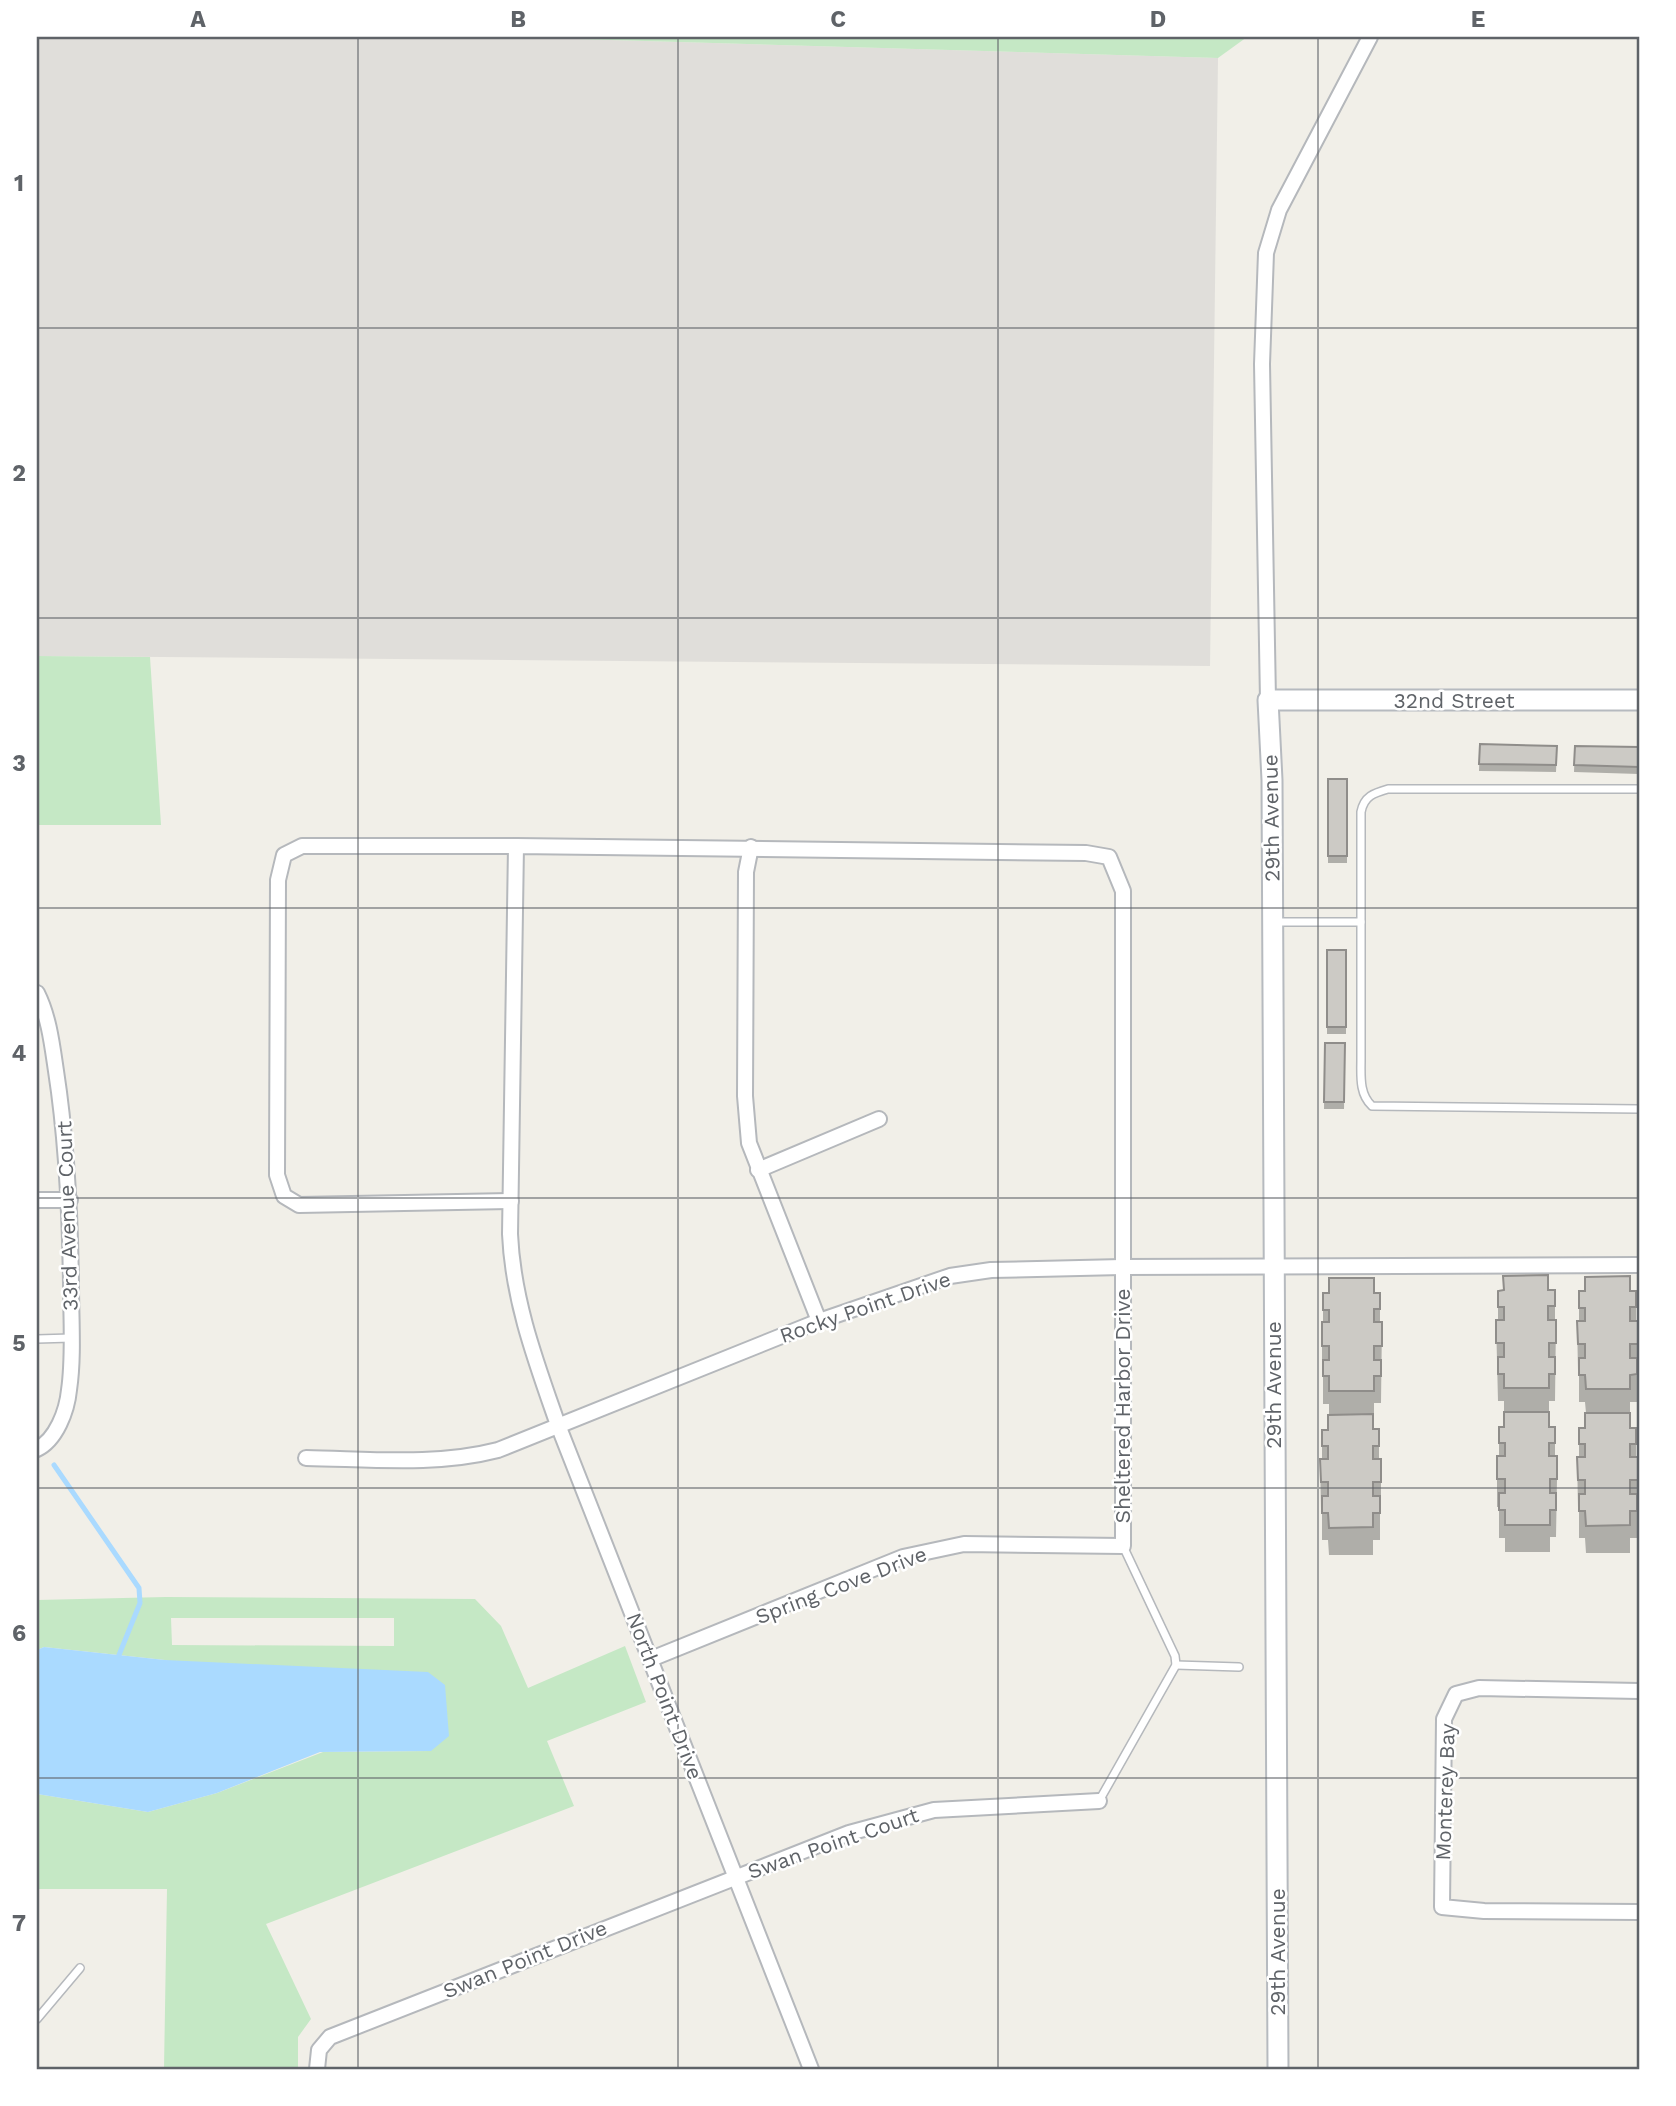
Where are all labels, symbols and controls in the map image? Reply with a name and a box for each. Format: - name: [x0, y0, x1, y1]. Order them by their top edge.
- text: A: [190, 6, 206, 33]
- text: B: [510, 6, 526, 33]
- text: C: [830, 6, 846, 33]
- text: D: [1150, 6, 1166, 33]
- text: E: [1471, 6, 1485, 33]
- text: 1: [14, 170, 24, 197]
- text: 2: [12, 460, 26, 487]
- street label: 32nd Street: [1393, 688, 1515, 713]
- text: 3: [12, 750, 26, 777]
- street label: 29th Avenue: [1257, 754, 1285, 882]
- text: 4: [12, 1040, 27, 1067]
- street label: 33rd Avenue Court: [51, 1120, 83, 1312]
- street label: Rocky Point Drive: [776, 1266, 954, 1348]
- street label: Sheltered Harbor Drive: [1110, 1288, 1135, 1524]
- street label: 29th Avenue: [1261, 1321, 1286, 1449]
- text: 5: [12, 1330, 26, 1357]
- street label: Spring Cove Drive: [752, 1541, 930, 1629]
- street label: North Point Drive: [622, 1609, 708, 1783]
- text: 6: [12, 1620, 26, 1647]
- street label: Monterey Bay: [1430, 1723, 1460, 1861]
- street label: Swan Point Court: [744, 1802, 922, 1884]
- street label: 29th Avenue: [1265, 1888, 1290, 2016]
- text: 7: [12, 1910, 26, 1937]
- street label: Swan Point Drive: [439, 1915, 611, 2003]

